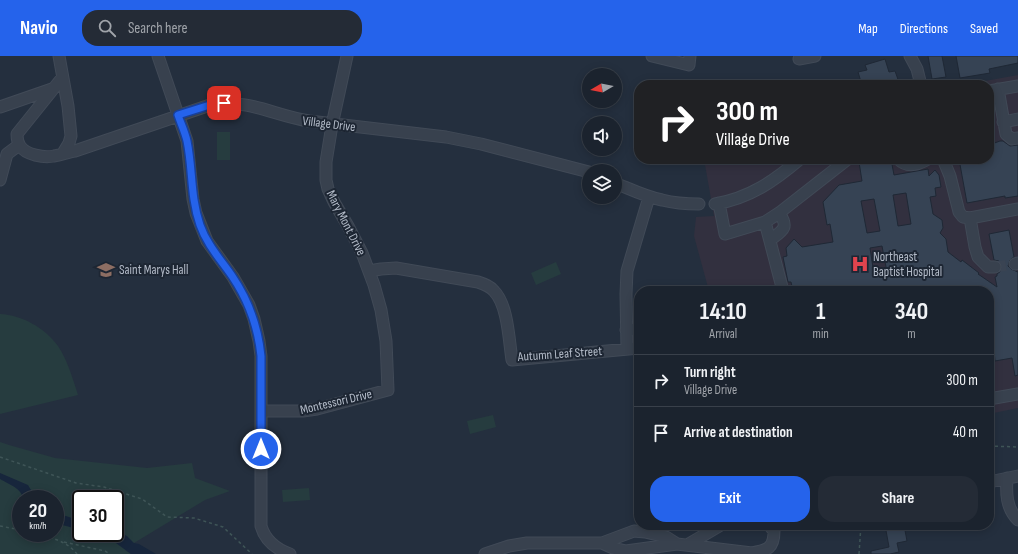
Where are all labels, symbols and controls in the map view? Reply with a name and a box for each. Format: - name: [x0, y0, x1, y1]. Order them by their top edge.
- search box: [82, 10, 362, 46]
- text: Navio: [20, 17, 58, 40]
- icon: search: [96, 17, 118, 39]
- text: Search here: [128, 19, 188, 38]
- text: Map: [858, 20, 878, 37]
- text: Directions: [900, 20, 948, 37]
- text: Saved: [970, 20, 998, 37]
- north arrow: [582, 68, 622, 108]
- map controls: [582, 68, 622, 204]
- pin: [207, 86, 241, 120]
- icon: arrive: [213, 92, 235, 114]
- text: 300 m: [716, 95, 778, 128]
- icon: right: [650, 96, 702, 148]
- street label: Village Drive: [302, 113, 356, 135]
- button: sound: [582, 116, 622, 156]
- text: Village Drive: [716, 129, 790, 150]
- button: layers: [582, 164, 622, 204]
- street label: Mary Mont Drive: [323, 188, 369, 258]
- place label: Northeast Baptist Hospital: [873, 249, 942, 280]
- hospital icon: Northeast Baptist Hospital: [850, 254, 870, 274]
- school or university icon: Saint Marys Hall: [96, 260, 116, 280]
- place label: Saint Marys Hall: [119, 262, 188, 278]
- text: 14:10: [700, 297, 747, 326]
- text: 1: [816, 297, 825, 326]
- text: 340: [895, 297, 928, 326]
- text: Arrival: [709, 326, 737, 342]
- text: min: [813, 326, 829, 342]
- text: m: [907, 326, 916, 342]
- street label: Autumn Leaf Street: [516, 343, 603, 365]
- text: Turn right: [684, 363, 736, 382]
- icon: right: [650, 370, 672, 392]
- text: 300 m: [946, 371, 978, 390]
- text: Village Drive: [684, 382, 737, 398]
- street label: Montessori Drive: [298, 386, 374, 418]
- icon: arrive: [650, 422, 672, 444]
- text: Arrive at destination: [684, 423, 793, 442]
- text: 40 m: [953, 423, 978, 442]
- position arrow: [240, 428, 282, 470]
- button: Exit: [650, 476, 810, 522]
- button: Share: [818, 476, 978, 522]
- speed limit sign: 30: [72, 490, 124, 542]
- text: 20: [29, 499, 47, 523]
- text: km/h: [29, 520, 47, 532]

